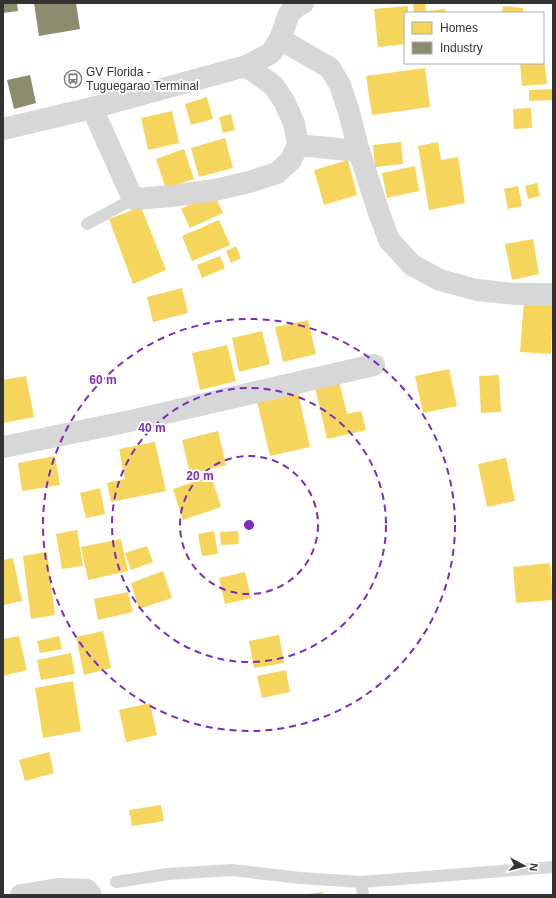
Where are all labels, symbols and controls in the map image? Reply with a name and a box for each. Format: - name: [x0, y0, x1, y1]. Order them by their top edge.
- legend: [404, 12, 544, 64]
- text: Homes: [440, 21, 478, 35]
- text: Industry: [440, 41, 483, 55]
- place label: GV Florida - Tuguegarao Terminal: [86, 65, 199, 93]
- bus stop icon: GV Florida - Tuguegarao Terminal: [63, 69, 83, 89]
- text: 60 m: [89, 373, 117, 387]
- text: 40 m: [138, 421, 166, 435]
- text: 20 m: [186, 469, 214, 483]
- centre of rings: [242, 518, 256, 532]
- north arrow: [504, 846, 544, 886]
- text: N: [527, 863, 540, 872]

